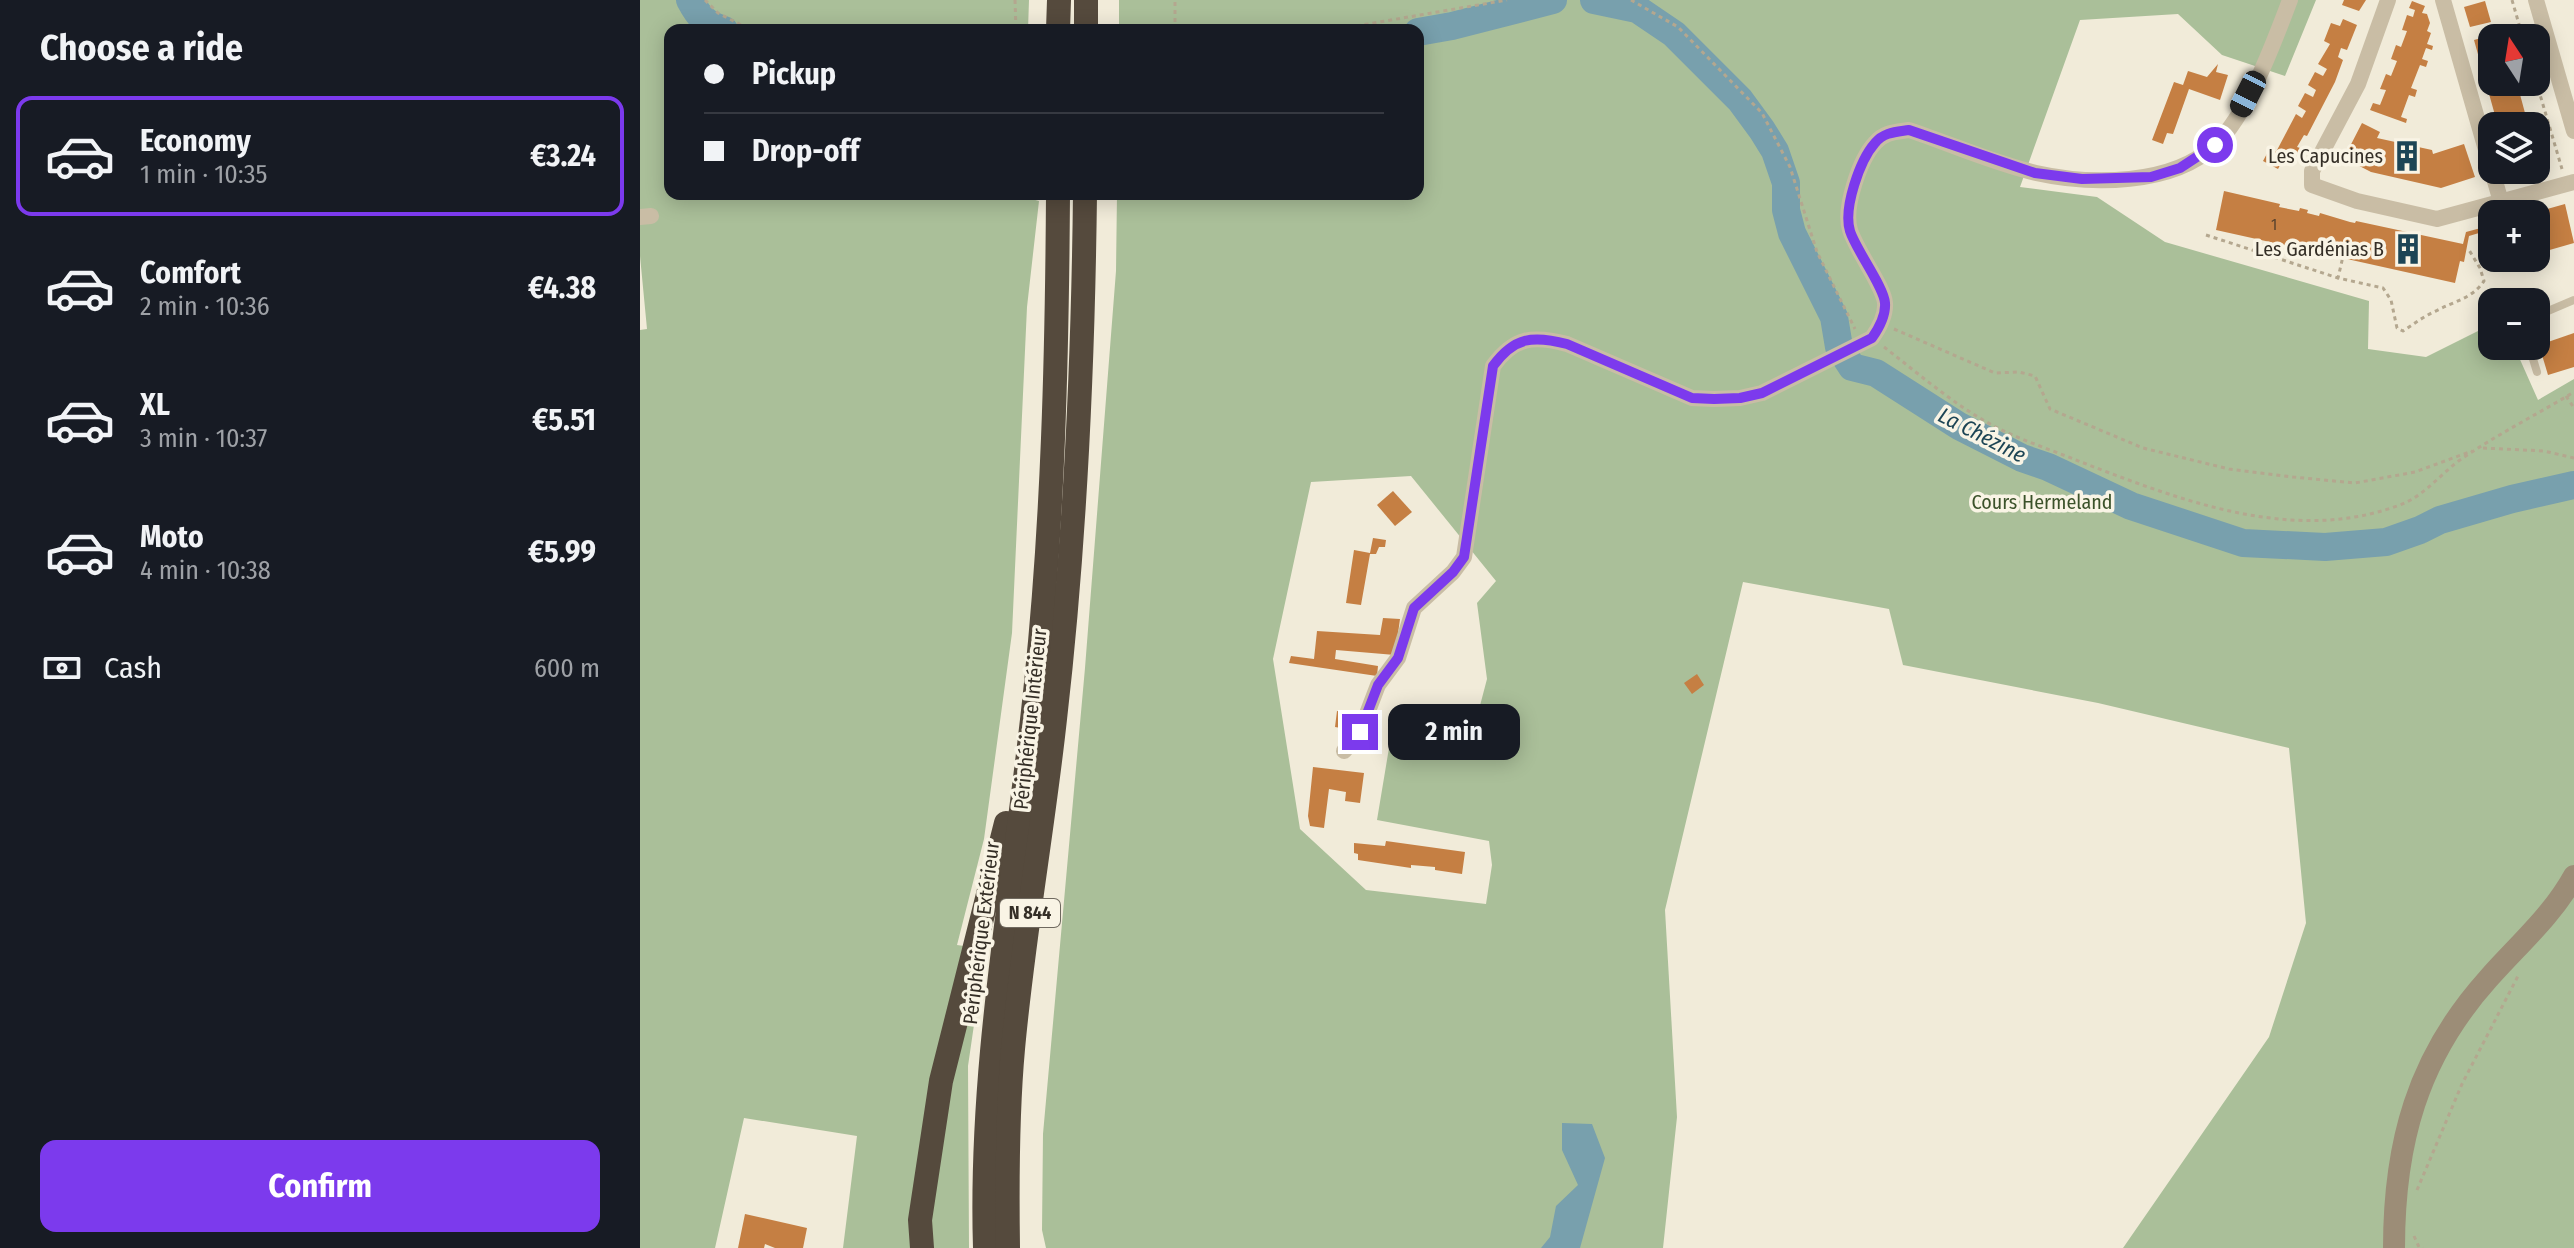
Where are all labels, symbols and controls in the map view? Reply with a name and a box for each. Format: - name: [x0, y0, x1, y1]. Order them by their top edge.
- north arrow: [2478, 24, 2550, 96]
- map controls: [2478, 24, 2550, 360]
- text: Choose a ride: [40, 26, 243, 70]
- text: Pickup: [752, 56, 836, 92]
- car: [2226, 67, 2270, 121]
- button: layers: [2478, 112, 2550, 184]
- icon: car: [44, 120, 116, 192]
- text: Economy: [140, 123, 251, 159]
- route start: [2197, 127, 2233, 163]
- text: Drop-off: [752, 133, 859, 169]
- text: €3.24: [530, 138, 596, 174]
- building icon: Les Capucines: [2390, 139, 2424, 173]
- place label: Les Capucines: [2268, 144, 2383, 168]
- text: 1 min · 10:35: [140, 159, 267, 190]
- button: +: [2478, 200, 2550, 272]
- house number: 1: [2271, 215, 2277, 234]
- building icon: Les Gardénias B: [2391, 232, 2425, 266]
- place label: Les Gardénias B: [2255, 237, 2384, 261]
- icon: car: [44, 252, 116, 324]
- text: Comfort: [140, 255, 241, 291]
- text: €4.38: [528, 270, 596, 306]
- button: −: [2478, 288, 2550, 360]
- text: 2 min · 10:36: [140, 291, 270, 322]
- icon: car: [44, 384, 116, 456]
- text: XL: [140, 387, 170, 423]
- text: €5.51: [532, 402, 596, 438]
- water label: La Chézine: [1934, 402, 2030, 468]
- text: 3 min · 10:37: [140, 423, 267, 454]
- park label: Cours Hermeland: [1971, 490, 2113, 514]
- icon: car: [44, 516, 116, 588]
- text: Moto: [140, 519, 204, 555]
- text: €5.99: [528, 534, 596, 570]
- text: 4 min · 10:38: [140, 555, 271, 586]
- street label: Périphérique Intérieur: [1009, 627, 1051, 811]
- icon: cash: [40, 646, 84, 690]
- text: Cash: [104, 650, 162, 686]
- text: 600 m: [534, 653, 600, 684]
- callout: 2 min: [1388, 704, 1520, 760]
- route end: [1342, 714, 1378, 750]
- text: 2 min: [1425, 716, 1483, 747]
- street label: Périphérique Extérieur: [958, 840, 1004, 1026]
- road number: N 844: [1000, 899, 1060, 927]
- button: Confirm: [40, 1140, 600, 1232]

